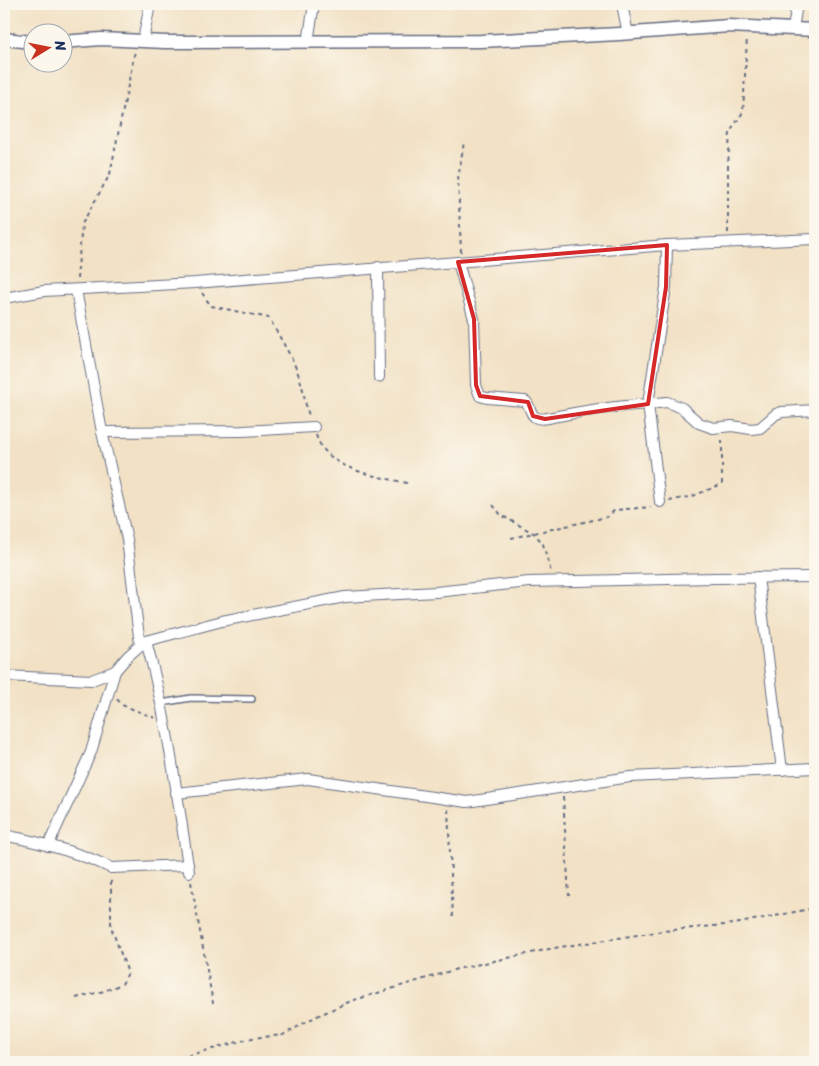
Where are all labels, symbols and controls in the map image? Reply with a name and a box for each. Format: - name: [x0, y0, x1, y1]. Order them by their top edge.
- north arrow: [22, 22, 72, 72]
- text: N: [47, 38, 74, 53]

